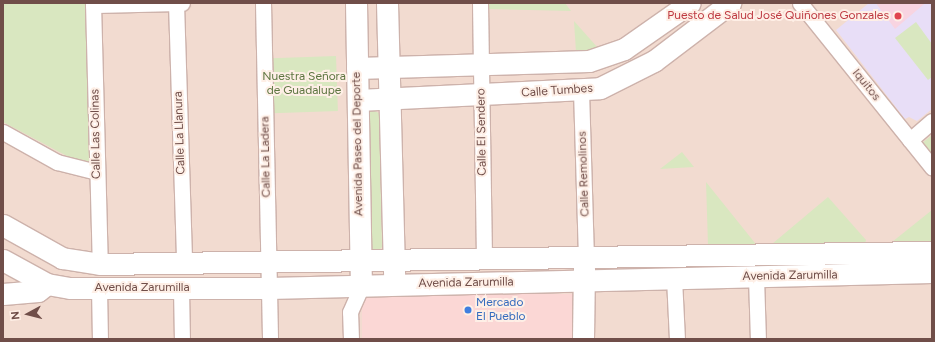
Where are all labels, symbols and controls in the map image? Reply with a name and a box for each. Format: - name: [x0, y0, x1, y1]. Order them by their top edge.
- place label: Puesto de Salud José Quiñones Gonzales: [667, 9, 889, 23]
- marker: Puesto de Salud José Quiñones Gonzales: [892, 10, 904, 22]
- street label: Iquitos: [849, 66, 883, 104]
- park label: Nuestra Señora de Guadalupe: [262, 70, 346, 98]
- street label: Avenida Paseo del Deporte: [350, 72, 366, 216]
- street label: Calle Tumbes: [521, 81, 593, 101]
- street label: Calle El Sendero: [474, 88, 490, 176]
- street label: Calle Las Colinas: [88, 89, 104, 179]
- street label: Calle La Llanura: [171, 91, 189, 175]
- street label: Calle La Ladera: [258, 116, 274, 198]
- street label: Calle Remolinos: [575, 131, 593, 217]
- street label: Avenida Zarumilla: [742, 268, 838, 284]
- street label: Avenida Zarumilla: [418, 275, 514, 291]
- street label: Avenida Zarumilla: [94, 281, 190, 295]
- north arrow: [8, 294, 48, 334]
- place label: Mercado El Pueblo: [476, 296, 525, 324]
- marker: Mercado El Pueblo: [463, 305, 473, 315]
- text: N: [9, 311, 23, 321]

